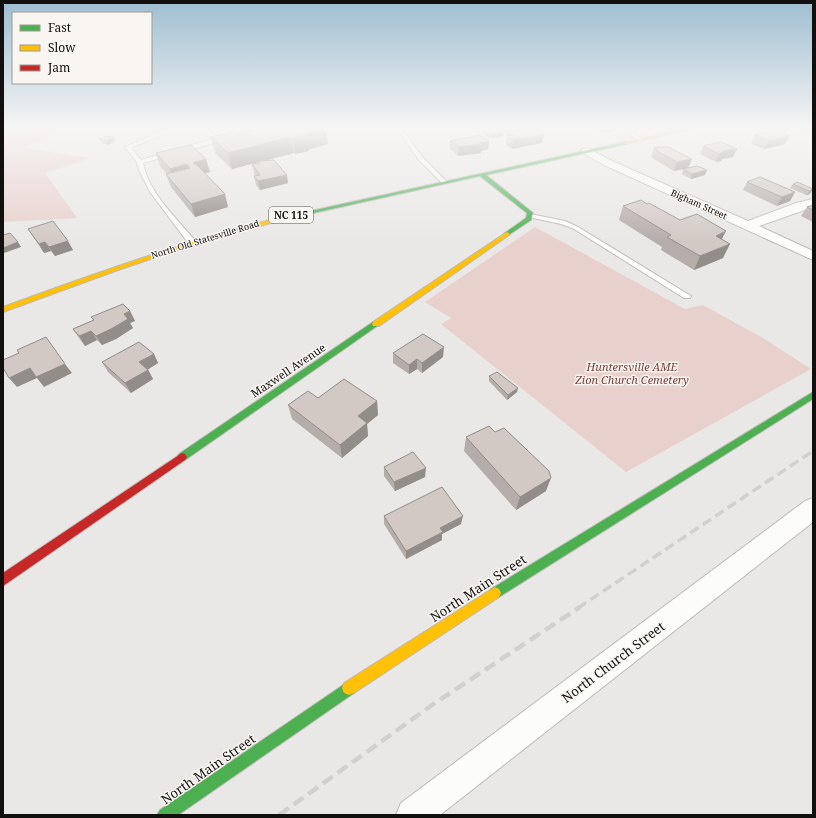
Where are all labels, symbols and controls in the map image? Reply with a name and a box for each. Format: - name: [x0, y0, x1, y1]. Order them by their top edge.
- legend: [12, 12, 152, 84]
- text: Fast: [48, 19, 71, 36]
- text: Slow: [48, 39, 76, 56]
- text: Jam: [47, 59, 70, 76]
- street label: Bigham Street: [669, 186, 729, 222]
- road number: NC 115: [269, 207, 313, 223]
- street label: North Old Statesville Road: [149, 216, 261, 262]
- street label: Maxwell Avenue: [248, 339, 328, 401]
- park label: Huntersville AME Zion Church Cemetery: [574, 359, 689, 387]
- street label: North Main Street: [426, 550, 530, 626]
- street label: North Church Street: [558, 617, 669, 707]
- street label: North Main Street: [157, 729, 259, 808]

